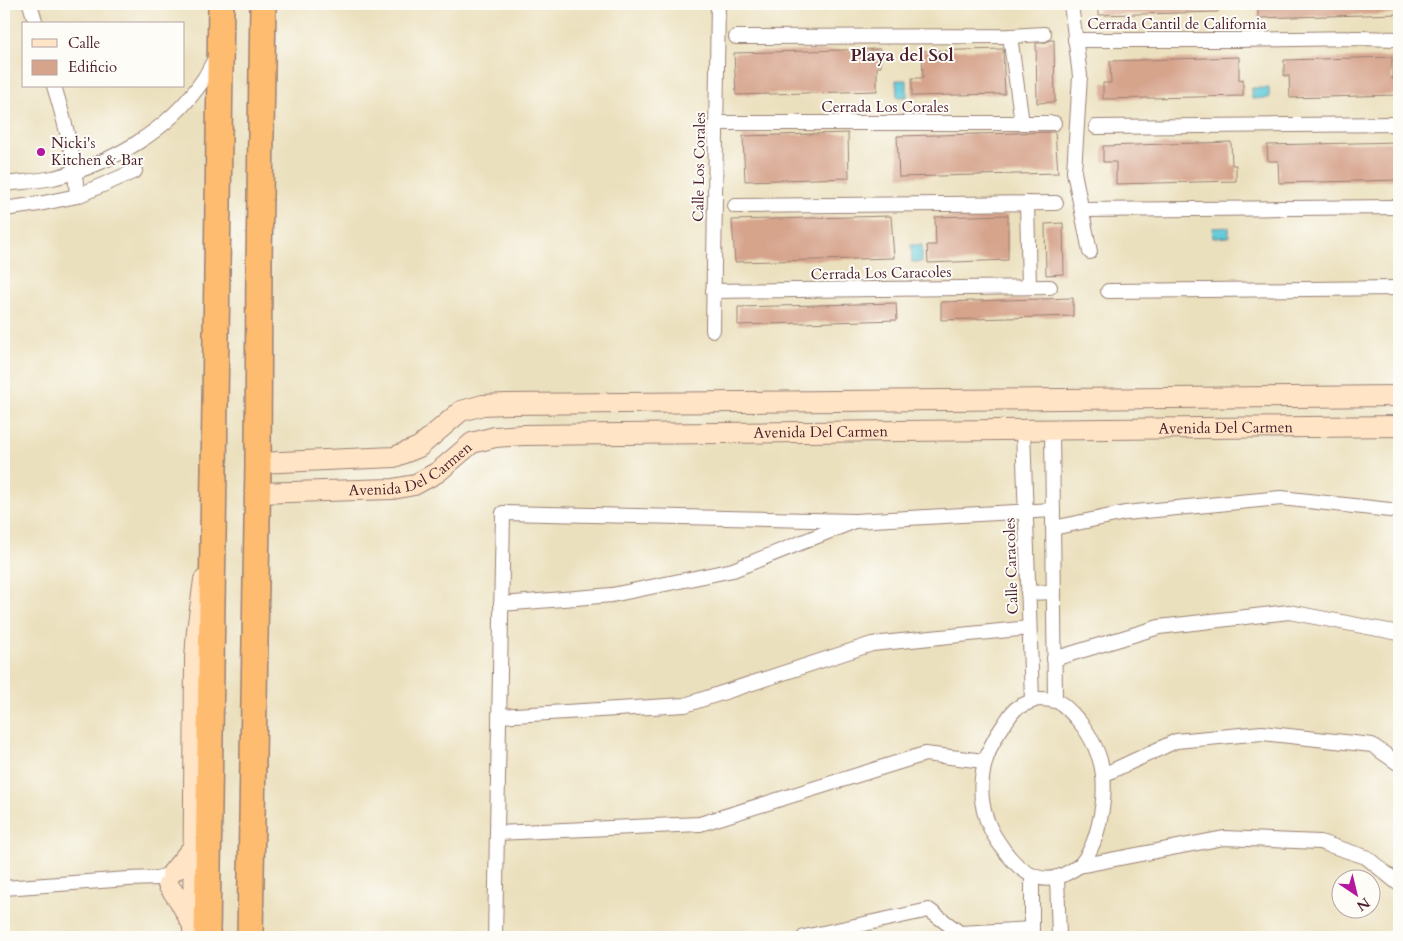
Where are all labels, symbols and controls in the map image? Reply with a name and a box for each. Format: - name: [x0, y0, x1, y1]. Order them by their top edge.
- street label: Cerrada Cantil de California: [1087, 14, 1267, 34]
- legend: [22, 22, 185, 88]
- text: Calle: [68, 33, 101, 53]
- district label: Playa del Sol: [850, 43, 954, 68]
- text: Edificio: [68, 57, 117, 77]
- street label: Cerrada Los Corales: [821, 97, 949, 117]
- street label: Calle Los Corales: [688, 112, 710, 222]
- place label: Nicki's Kitchen & Bar: [51, 133, 143, 170]
- marker: Nicki's Kitchen & Bar: [35, 146, 47, 158]
- street label: Cerrada Los Caracoles: [810, 262, 952, 284]
- street label: Avenida Del Carmen: [1158, 417, 1294, 438]
- street label: Avenida Del Carmen: [753, 421, 889, 443]
- street label: Avenida Del Carmen: [348, 437, 477, 500]
- street label: Calle Caracoles: [999, 517, 1023, 615]
- north arrow: [1330, 868, 1380, 918]
- text: N: [1353, 893, 1374, 916]

